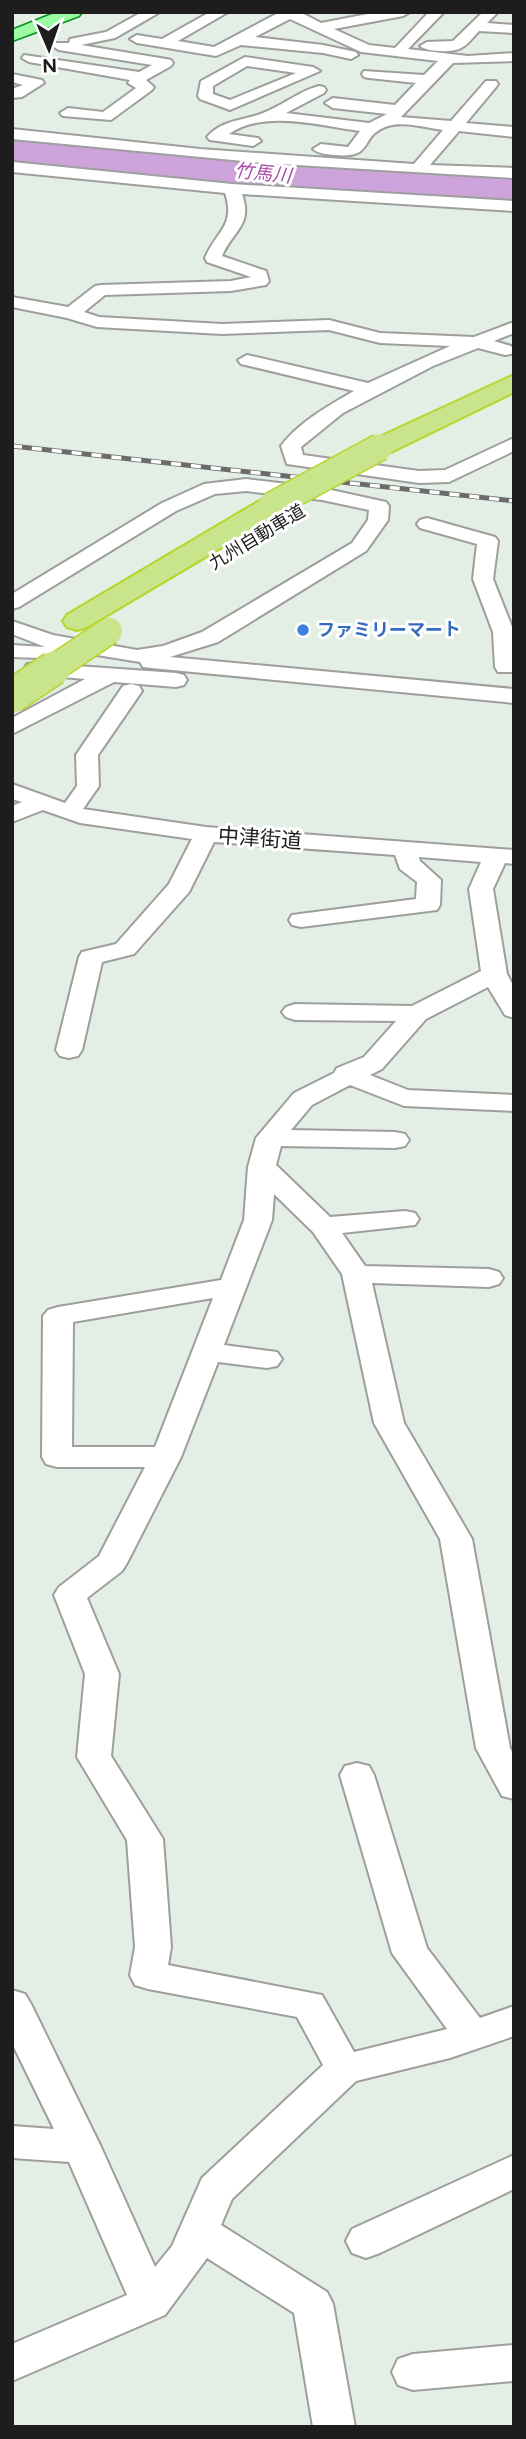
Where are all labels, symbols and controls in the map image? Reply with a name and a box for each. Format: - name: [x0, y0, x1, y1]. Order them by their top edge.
- north arrow: [14, 14, 84, 84]
- text: N: [42, 54, 57, 77]
- water label: 竹馬川: [233, 159, 295, 188]
- street label: 九州自動車道: [205, 500, 309, 574]
- place label: ファミリーマート: [317, 619, 461, 641]
- marker: ファミリーマート: [295, 622, 311, 638]
- street label: 中津街道: [217, 823, 303, 853]

